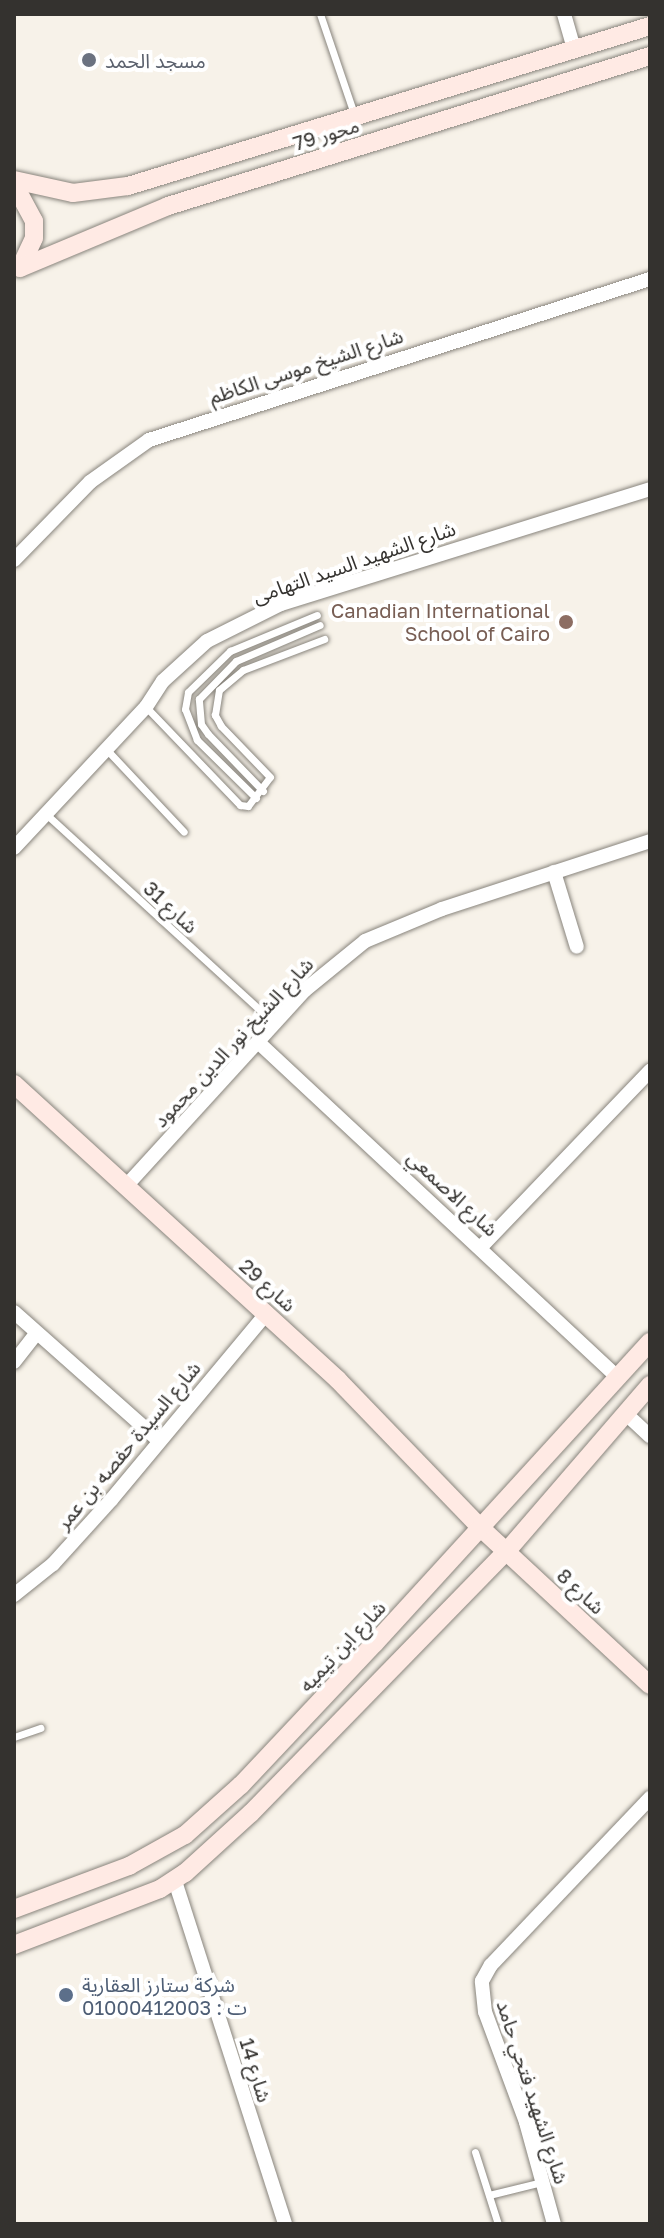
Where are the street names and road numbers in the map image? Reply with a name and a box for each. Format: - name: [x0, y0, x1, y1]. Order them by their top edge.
- street label: محور 79: [290, 113, 362, 155]
- street label: شارع الشيخ موسى الكاظم: [206, 323, 406, 409]
- street label: شارع الشهيد السيد التهامى: [249, 516, 459, 608]
- street label: شارع 31: [139, 876, 203, 938]
- street label: شارع الشيخ نور الدين محمود: [148, 952, 318, 1132]
- street label: شارع الاصمعي: [403, 1145, 503, 1241]
- street label: شارع 29: [235, 1253, 301, 1317]
- street label: شارع السيدة حفصه بن عمر: [51, 1356, 205, 1534]
- street label: شارع 8: [552, 1563, 610, 1619]
- street label: شارع ابن تيميه: [294, 1595, 390, 1697]
- street label: شارع الشهيد فتحي حامد: [492, 1997, 574, 2187]
- street label: شارع 14: [235, 2035, 277, 2105]

